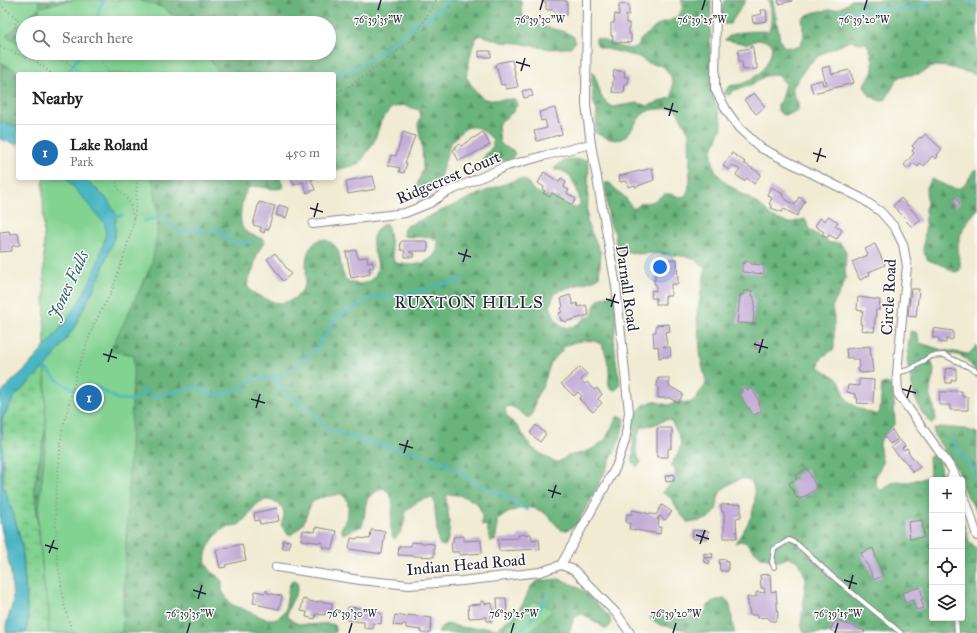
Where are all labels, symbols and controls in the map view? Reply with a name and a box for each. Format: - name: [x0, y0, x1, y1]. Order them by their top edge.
- text: 76°39'35"W: [354, 14, 403, 26]
- text: 76°39'30"W: [515, 14, 565, 26]
- text: 76°39'25"W: [677, 14, 727, 26]
- text: 76°39'20"W: [839, 14, 890, 26]
- search box: [16, 16, 336, 60]
- icon: search: [30, 27, 52, 49]
- text: Search here: [62, 29, 133, 47]
- text: Nearby: [32, 88, 83, 109]
- text: Lake Roland: [70, 136, 148, 154]
- text: 1: [42, 145, 48, 161]
- text: 450 m: [285, 145, 320, 161]
- street label: Ridgecrest Court: [393, 147, 504, 209]
- text: Park: [70, 154, 94, 170]
- street label: Darnall Road: [612, 244, 643, 332]
- water label: Jones Falls: [43, 246, 94, 324]
- your location: [650, 257, 670, 277]
- street label: Circle Road: [877, 258, 900, 336]
- district label: RUXTON HILLS: [394, 292, 544, 313]
- pin: 1: [76, 383, 102, 413]
- map controls: [929, 477, 965, 621]
- button: +: [929, 477, 965, 513]
- button: −: [929, 513, 965, 549]
- button: locate: [929, 549, 965, 585]
- street label: Indian Head Road: [406, 550, 526, 579]
- button: layers: [929, 585, 965, 621]
- text: 76°39'35"W: [166, 608, 215, 620]
- text: 76°39'30"W: [327, 608, 377, 620]
- text: 76°39'25"W: [489, 608, 539, 620]
- text: 76°39'20"W: [651, 608, 702, 620]
- text: 76°39'15"W: [814, 608, 863, 620]

